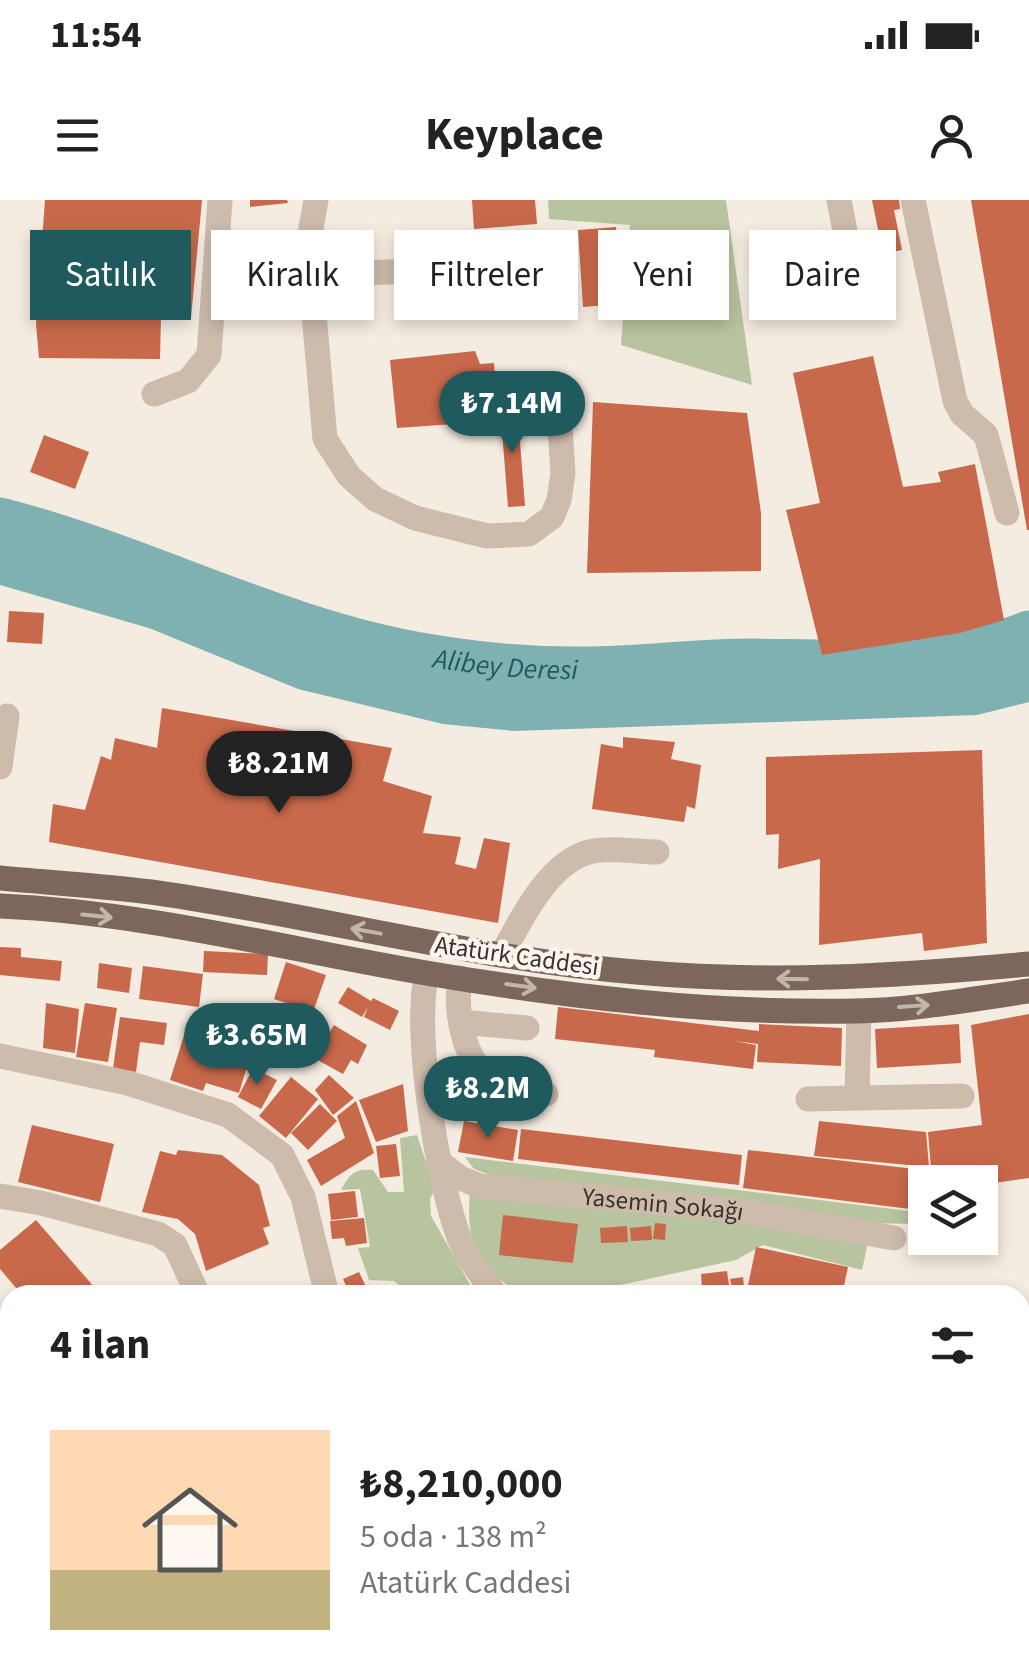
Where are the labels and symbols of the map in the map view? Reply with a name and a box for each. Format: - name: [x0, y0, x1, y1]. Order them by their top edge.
- pin: ₺7.14M: [431, 371, 593, 456]
- water label: Alibey Deresi: [429, 638, 578, 690]
- pin: ₺8.21M: [198, 731, 360, 816]
- one-way arrow: [80, 907, 113, 926]
- one-way arrow: [350, 921, 382, 940]
- street label: Atatürk Caddesi: [433, 927, 601, 985]
- one-way arrow: [777, 970, 809, 989]
- one-way arrow: [504, 977, 537, 995]
- one-way arrow: [898, 997, 930, 1016]
- pin: ₺3.65M: [176, 1003, 338, 1088]
- pin: ₺8.2M: [418, 1056, 558, 1141]
- street label: Yasemin Sokağı: [580, 1179, 747, 1230]

